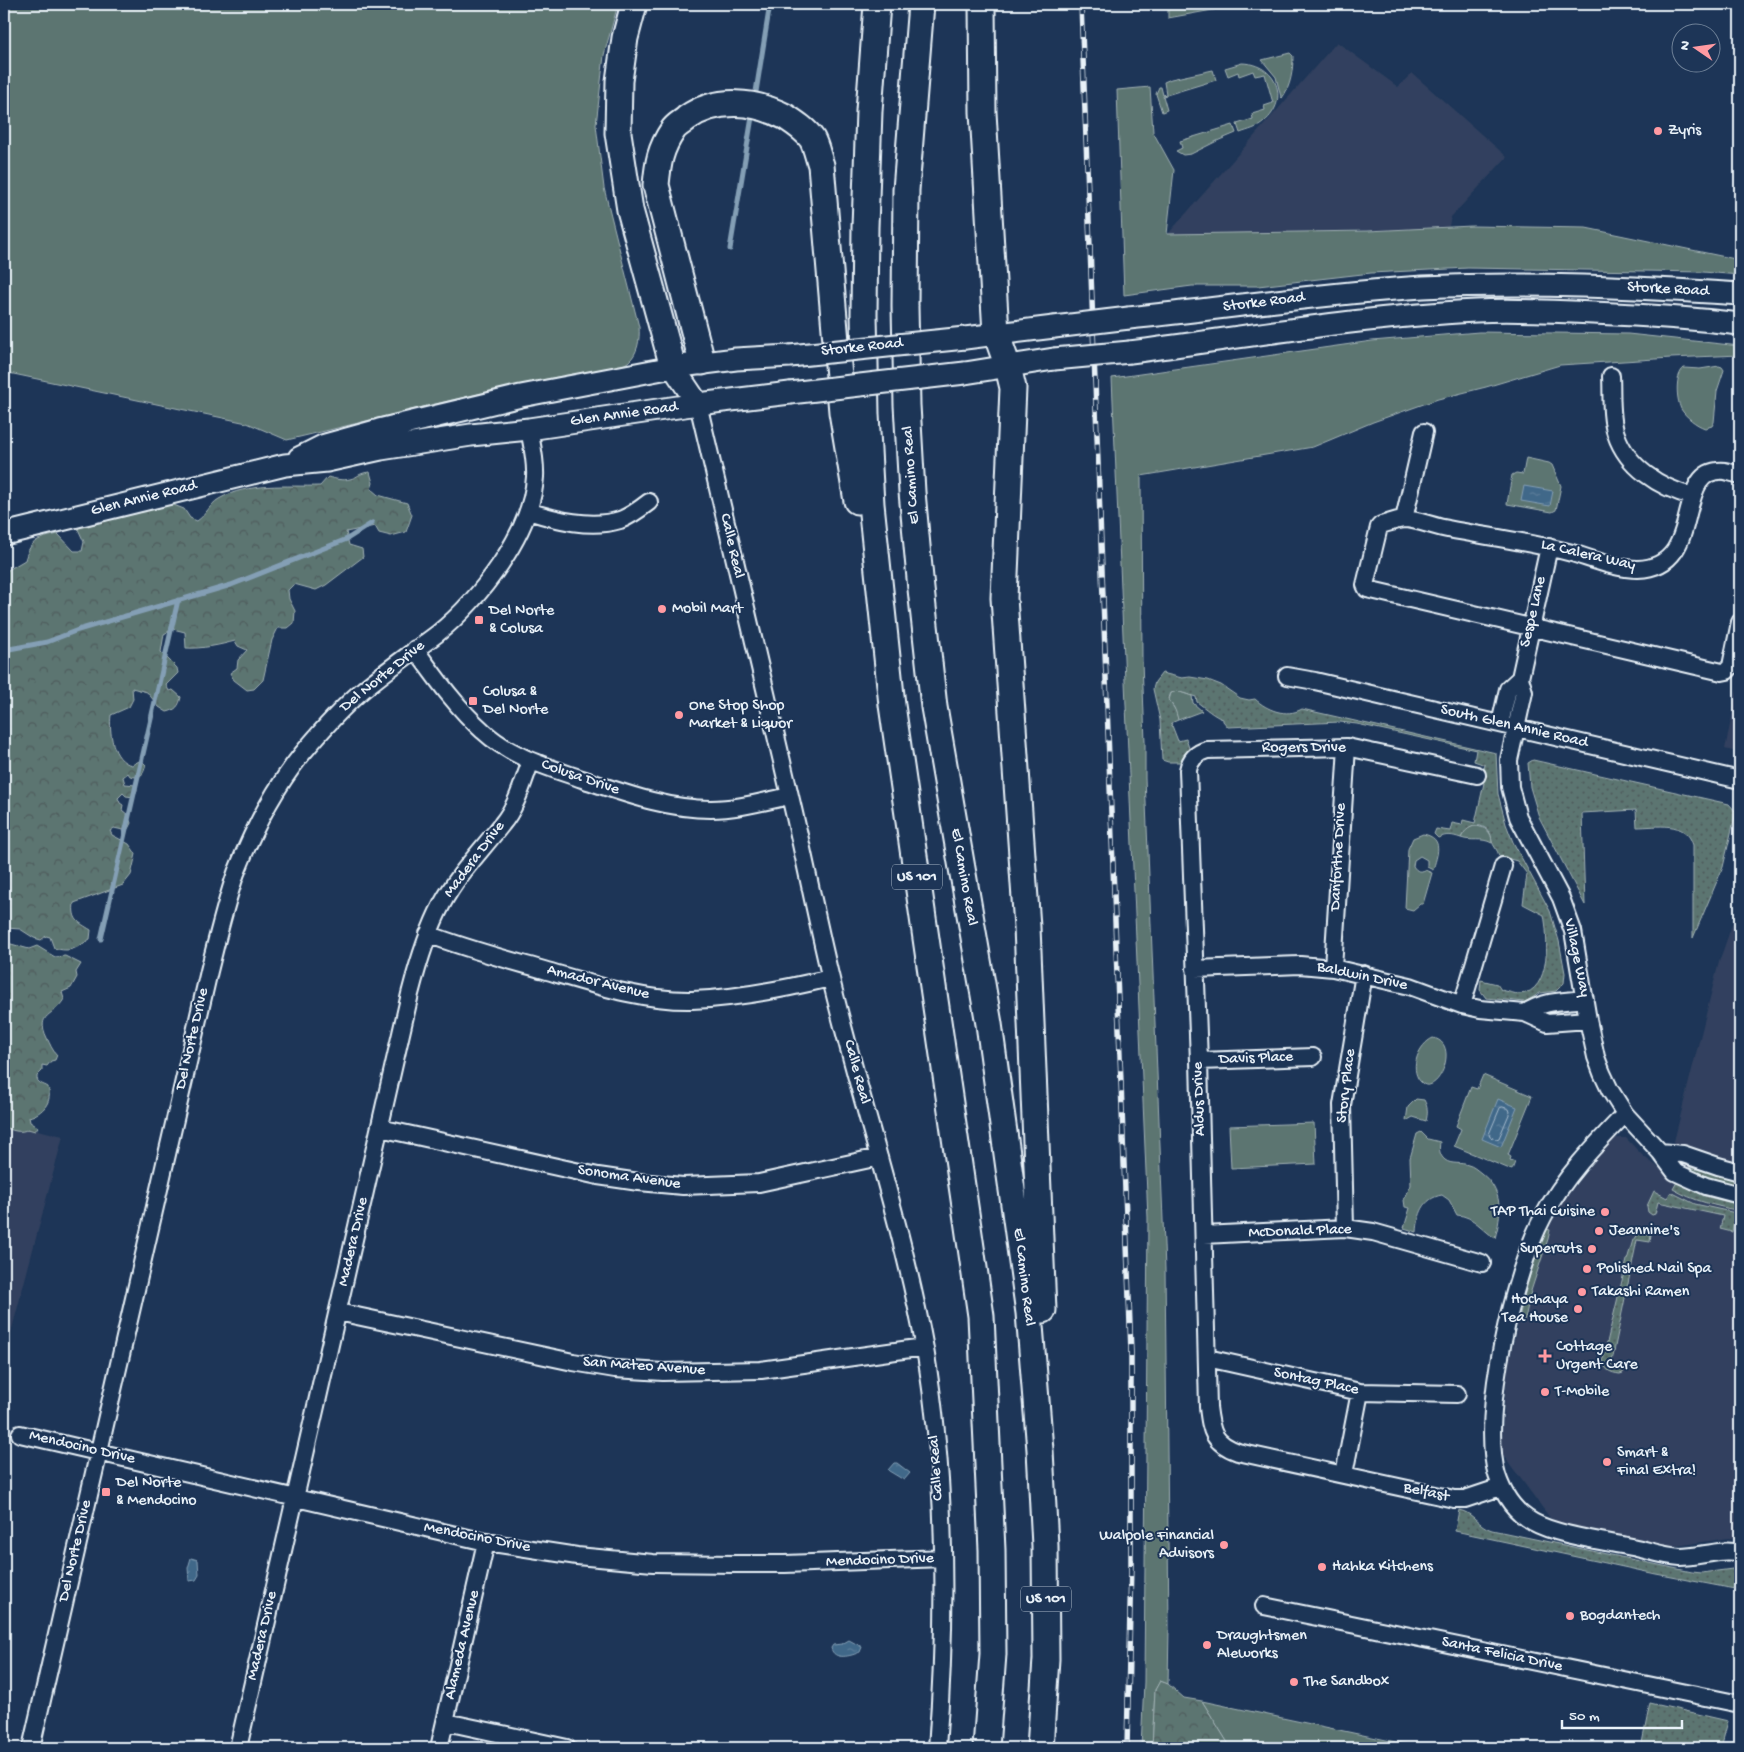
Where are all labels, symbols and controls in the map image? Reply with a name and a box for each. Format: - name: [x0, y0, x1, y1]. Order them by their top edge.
- north arrow: [1672, 22, 1722, 72]
- text: N: [1676, 39, 1695, 52]
- place label: Zyris: [1668, 122, 1702, 141]
- marker: Zyris: [1652, 125, 1664, 137]
- street label: Storke Road: [1627, 278, 1711, 302]
- street label: Storke Road: [1222, 288, 1307, 317]
- street label: Storke Road: [820, 334, 905, 362]
- street label: Glen Annie Road: [569, 398, 681, 432]
- street label: El Camino Real: [899, 425, 925, 525]
- street label: Glen Annie Road: [89, 476, 200, 521]
- street label: Calle Real: [714, 512, 748, 580]
- street label: La Calera Way: [1539, 536, 1637, 576]
- street label: Sespe Lane: [1517, 574, 1552, 649]
- place label: Mobil Mart: [672, 600, 744, 619]
- place label: Del Norte & Colusa: [488, 602, 555, 639]
- marker: Mobil Mart: [656, 603, 668, 615]
- marker: Del Norte & Colusa: [473, 614, 485, 626]
- street label: Del Norte Drive: [336, 636, 430, 718]
- place label: Colusa & Del Norte: [482, 683, 549, 720]
- marker: Colusa & Del Norte: [467, 695, 479, 707]
- place label: One Stop Shop Market & Liquor: [689, 697, 793, 734]
- street label: South Glen Annie Road: [1439, 701, 1591, 754]
- marker: One Stop Shop Market & Liquor: [673, 709, 685, 721]
- street label: Rogers Drive: [1262, 739, 1347, 758]
- street label: Colusa Drive: [538, 756, 622, 800]
- street label: Danforthe Drive: [1327, 802, 1351, 912]
- street label: Madera Drive: [440, 817, 510, 902]
- street label: El Camino Real: [945, 827, 981, 927]
- road number: US 101: [892, 864, 942, 890]
- street label: Village Way: [1558, 916, 1594, 999]
- street label: Baldwin Drive: [1314, 958, 1410, 996]
- street label: Amador Avenue: [545, 961, 652, 1005]
- street label: Del Norte Drive: [172, 986, 214, 1093]
- street label: Calle Real: [838, 1038, 874, 1106]
- street label: Story Place: [1333, 1047, 1361, 1124]
- street label: Davis Place: [1217, 1048, 1294, 1070]
- street label: Aldus Drive: [1189, 1061, 1211, 1137]
- street label: Sonoma Avenue: [576, 1161, 682, 1195]
- street label: Madera Drive: [335, 1195, 374, 1288]
- place label: TAP Thai Cuisine: [1490, 1203, 1596, 1222]
- marker: TAP Thai Cuisine: [1599, 1206, 1611, 1218]
- street label: McDonald Place: [1248, 1221, 1353, 1243]
- place label: Jeannine's: [1609, 1222, 1680, 1241]
- marker: Jeannine's: [1593, 1225, 1605, 1237]
- street label: El Camino Real: [1008, 1227, 1038, 1327]
- place label: Supercuts: [1520, 1240, 1583, 1259]
- marker: Supercuts: [1586, 1243, 1598, 1255]
- place label: Polished Nail Spa: [1596, 1260, 1712, 1279]
- marker: Polished Nail Spa: [1581, 1263, 1593, 1275]
- place label: Takashi Ramen: [1591, 1283, 1690, 1302]
- marker: Takashi Ramen: [1576, 1286, 1588, 1298]
- place label: Hochaya Tea House: [1501, 1291, 1569, 1328]
- marker: Hochaya Tea House: [1572, 1303, 1584, 1315]
- place label: Cottage Urgent Care: [1556, 1338, 1638, 1375]
- marker: Cottage Urgent Care: [1538, 1349, 1552, 1363]
- street label: San Mateo Avenue: [582, 1353, 707, 1381]
- street label: Sontag Place: [1272, 1364, 1361, 1400]
- place label: T-Mobile: [1554, 1383, 1610, 1402]
- marker: T-Mobile: [1539, 1386, 1551, 1398]
- street label: Mendocino Drive: [27, 1427, 138, 1470]
- street label: Calle Real: [925, 1435, 949, 1501]
- place label: Smart & Final Extra!: [1616, 1444, 1696, 1481]
- marker: Smart & Final Extra!: [1601, 1456, 1613, 1468]
- place label: Del Norte & Mendocino: [115, 1474, 197, 1511]
- street label: Belfast: [1400, 1479, 1452, 1507]
- marker: Del Norte & Mendocino: [100, 1486, 112, 1498]
- street label: Del Norte Drive: [55, 1498, 97, 1605]
- street label: Mendocino Drive: [422, 1518, 533, 1558]
- place label: Walpole Financial Advisors: [1099, 1527, 1215, 1564]
- marker: Walpole Financial Advisors: [1218, 1539, 1230, 1551]
- street label: Mendocino Drive: [826, 1550, 935, 1572]
- place label: Hahka Kitchens: [1332, 1558, 1434, 1577]
- marker: Hahka Kitchens: [1316, 1561, 1328, 1573]
- road number: US 101: [1021, 1586, 1071, 1612]
- street label: Alameda Avenue: [441, 1588, 485, 1702]
- street label: Madera Drive: [244, 1589, 283, 1682]
- place label: Bogdantech: [1579, 1607, 1661, 1626]
- marker: Bogdantech: [1564, 1610, 1576, 1622]
- place label: Draughtsmen Aleworks: [1216, 1627, 1307, 1664]
- street label: Santa Felicia Drive: [1440, 1633, 1565, 1677]
- marker: Draughtsmen Aleworks: [1201, 1639, 1213, 1651]
- place label: The Sandbox: [1303, 1673, 1390, 1692]
- marker: The Sandbox: [1288, 1676, 1300, 1688]
- scale bar: [1562, 1697, 1682, 1729]
- text: 50 m: [1569, 1708, 1600, 1726]

